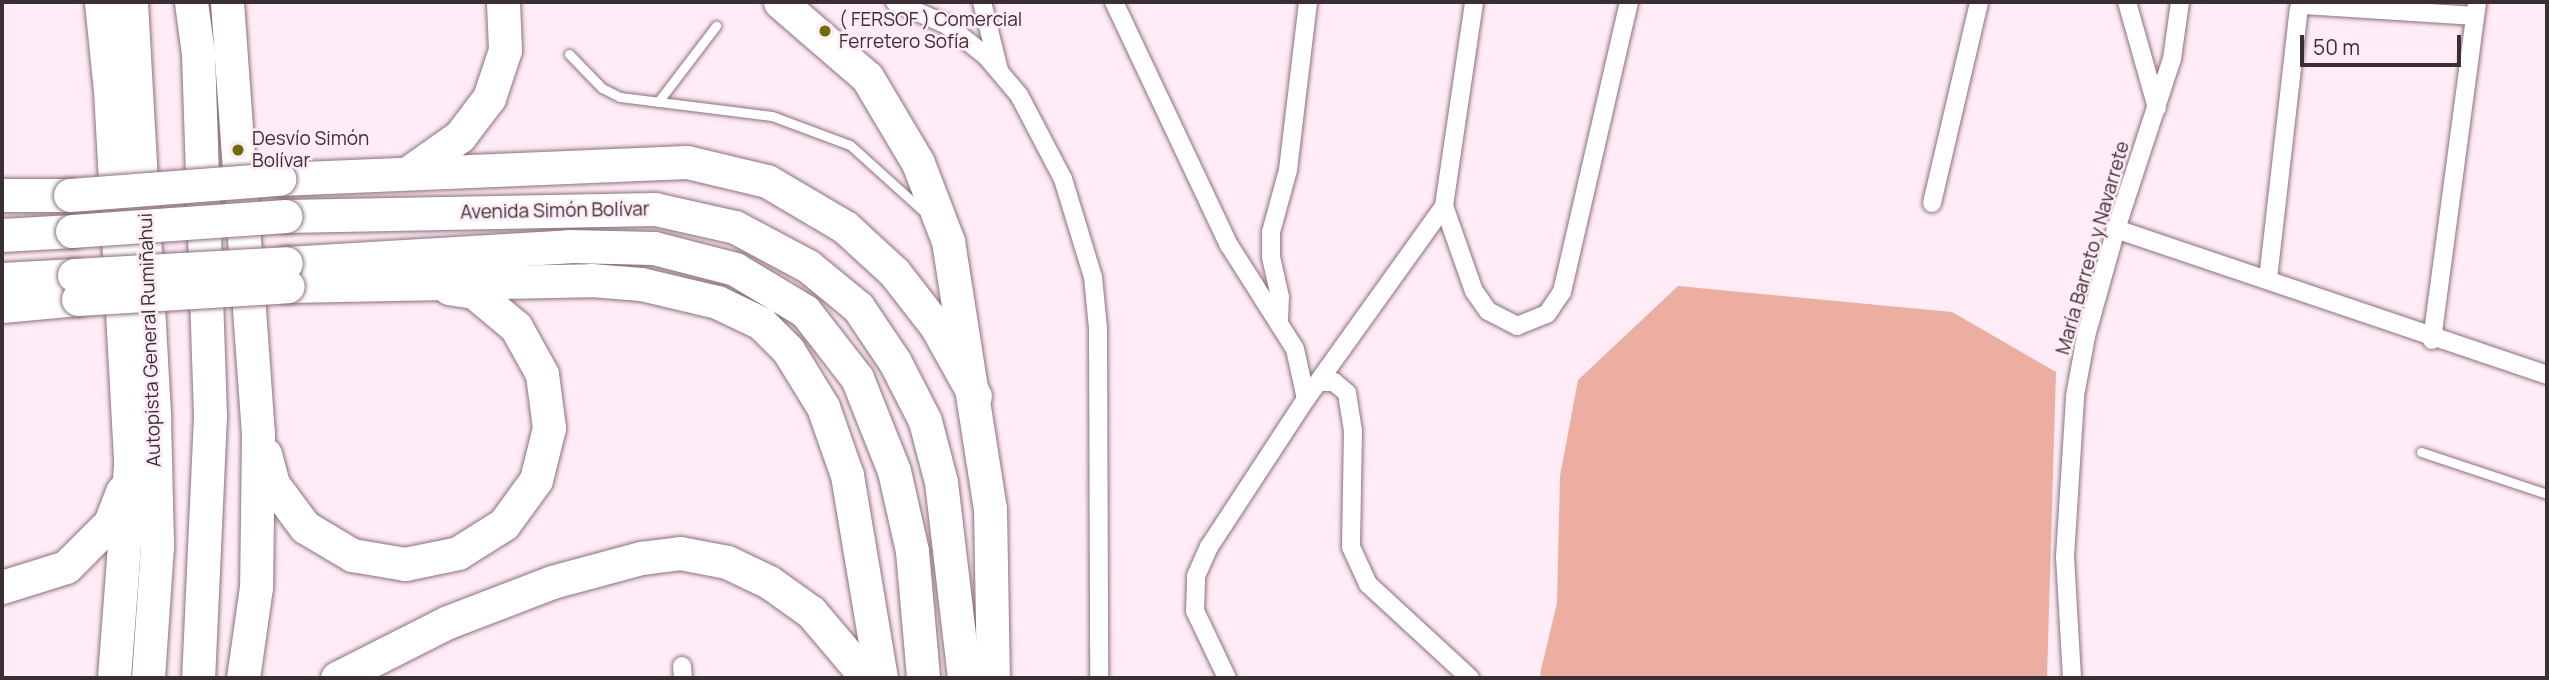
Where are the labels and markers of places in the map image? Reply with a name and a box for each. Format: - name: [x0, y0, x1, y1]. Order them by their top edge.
- place label: ( FERSOF ) Comercial Ferretero Sofía: [839, 9, 1022, 53]
- marker: ( FERSOF ) Comercial Ferretero Sofía: [817, 23, 833, 39]
- place label: Desvío Simón Bolívar: [252, 128, 369, 172]
- marker: Desvío Simón Bolívar: [230, 142, 246, 158]

